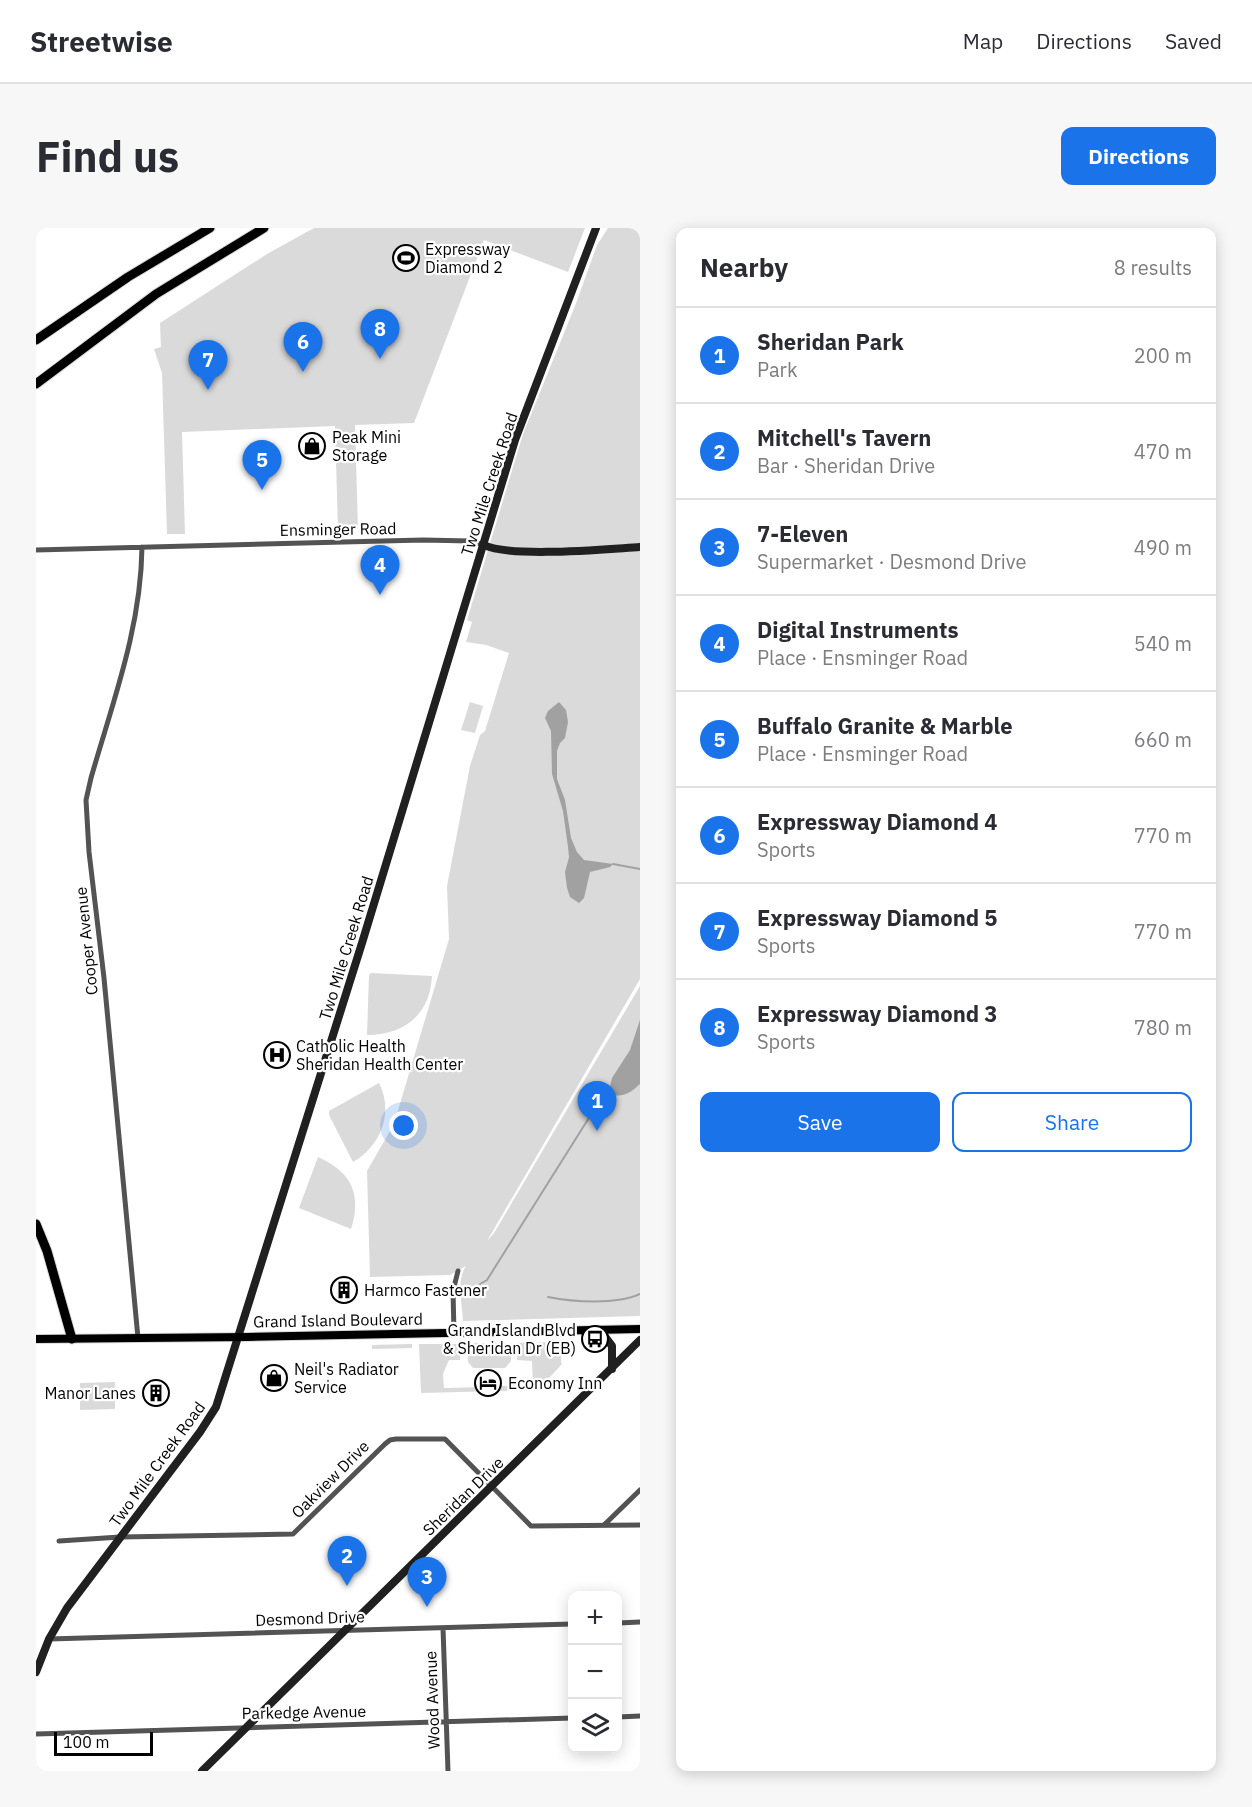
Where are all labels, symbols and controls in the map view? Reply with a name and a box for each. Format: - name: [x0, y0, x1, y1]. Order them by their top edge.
- text: Streetwise: [30, 23, 173, 60]
- text: Map: [963, 27, 1003, 55]
- text: Directions: [1036, 27, 1132, 55]
- text: Saved: [1165, 27, 1222, 55]
- button: Directions: [1061, 127, 1216, 185]
- text: Find us: [36, 129, 179, 184]
- place label: Expressway Diamond 2: [425, 239, 510, 277]
- sports icon: Expressway Diamond 2: [391, 243, 421, 273]
- text: Nearby: [700, 250, 788, 284]
- text: 8 results: [1114, 254, 1192, 281]
- pin: 8: [360, 310, 400, 359]
- pin: 6: [284, 322, 322, 372]
- text: Sheridan Park: [757, 327, 904, 356]
- pin: 7: [188, 340, 228, 390]
- text: 1: [714, 342, 726, 369]
- text: 200 m: [1134, 342, 1192, 369]
- text: Park: [757, 356, 797, 383]
- street label: Two Mile Creek Road: [456, 410, 522, 558]
- text: Mitchell's Tavern: [757, 423, 931, 452]
- place label: Peak Mini Storage: [332, 427, 401, 465]
- shop icon: Peak Mini Storage: [297, 431, 327, 461]
- text: 2: [714, 438, 726, 465]
- text: 470 m: [1134, 438, 1192, 465]
- pin: 5: [242, 440, 282, 490]
- text: Bar · Sheridan Drive: [757, 452, 935, 479]
- street label: Ensminger Road: [279, 518, 397, 540]
- text: 7-Eleven: [757, 519, 848, 548]
- text: 3: [714, 534, 726, 561]
- text: 490 m: [1134, 534, 1192, 561]
- pin: 4: [360, 546, 400, 595]
- text: Supermarket · Desmond Drive: [757, 548, 1026, 575]
- text: Digital Instruments: [757, 615, 958, 644]
- text: 4: [714, 630, 726, 657]
- text: 540 m: [1134, 630, 1192, 657]
- text: Place · Ensminger Road: [757, 644, 968, 671]
- text: Buffalo Granite & Marble: [757, 711, 1013, 740]
- text: 5: [714, 726, 726, 753]
- text: 660 m: [1134, 726, 1192, 753]
- text: Place · Ensminger Road: [757, 740, 968, 767]
- text: Expressway Diamond 4: [757, 807, 998, 836]
- text: 6: [714, 822, 726, 849]
- text: 770 m: [1134, 822, 1192, 849]
- text: Sports: [757, 836, 816, 863]
- street label: Two Mile Creek Road: [315, 874, 377, 1022]
- street label: Cooper Avenue: [70, 886, 102, 996]
- text: Expressway Diamond 5: [757, 903, 998, 932]
- text: 7: [714, 918, 726, 945]
- text: 770 m: [1134, 918, 1192, 945]
- text: Sports: [757, 932, 816, 959]
- text: Expressway Diamond 3: [757, 999, 998, 1028]
- text: 8: [714, 1014, 726, 1041]
- text: 780 m: [1134, 1014, 1192, 1041]
- text: Sports: [757, 1028, 816, 1055]
- place label: Catholic Health Sheridan Health Center: [296, 1036, 463, 1074]
- hospital icon: Catholic Health Sheridan Health Center: [262, 1040, 292, 1070]
- pin: 1: [578, 1082, 616, 1131]
- button: Save: [700, 1092, 940, 1152]
- button: Share: [952, 1092, 1192, 1152]
- your location: [389, 1111, 418, 1140]
- building icon: Harmco Fastener: [329, 1275, 359, 1305]
- place label: Harmco Fastener: [364, 1280, 487, 1300]
- street label: Grand Island Boulevard: [253, 1309, 423, 1331]
- place label: Grand Island Blvd & Sheridan Dr (EB): [443, 1320, 576, 1358]
- bus stop icon: Grand Island Blvd & Sheridan Dr (EB): [580, 1324, 610, 1354]
- place label: Neil's Radiator Service: [294, 1359, 399, 1397]
- shop icon: Neil's Radiator Service: [259, 1363, 289, 1393]
- hotel icon: Economy Inn: [473, 1368, 503, 1398]
- place label: Economy Inn: [508, 1373, 602, 1393]
- building icon: Manor Lanes: [141, 1378, 171, 1408]
- place label: Manor Lanes: [45, 1383, 136, 1403]
- street label: Two Mile Creek Road: [105, 1398, 209, 1530]
- street label: Oakview Drive: [287, 1436, 373, 1522]
- street label: Sheridan Drive: [418, 1452, 508, 1540]
- pin: 2: [328, 1536, 366, 1586]
- pin: 3: [408, 1558, 446, 1607]
- map controls: [568, 1591, 622, 1753]
- button: +: [568, 1591, 622, 1645]
- street label: Desmond Drive: [255, 1606, 365, 1630]
- button: −: [568, 1645, 622, 1699]
- street label: Wood Avenue: [420, 1650, 444, 1750]
- button: layers: [568, 1699, 622, 1753]
- street label: Parkedge Avenue: [242, 1701, 367, 1723]
- scale bar: [54, 1729, 153, 1756]
- text: 100 m: [63, 1732, 110, 1752]

